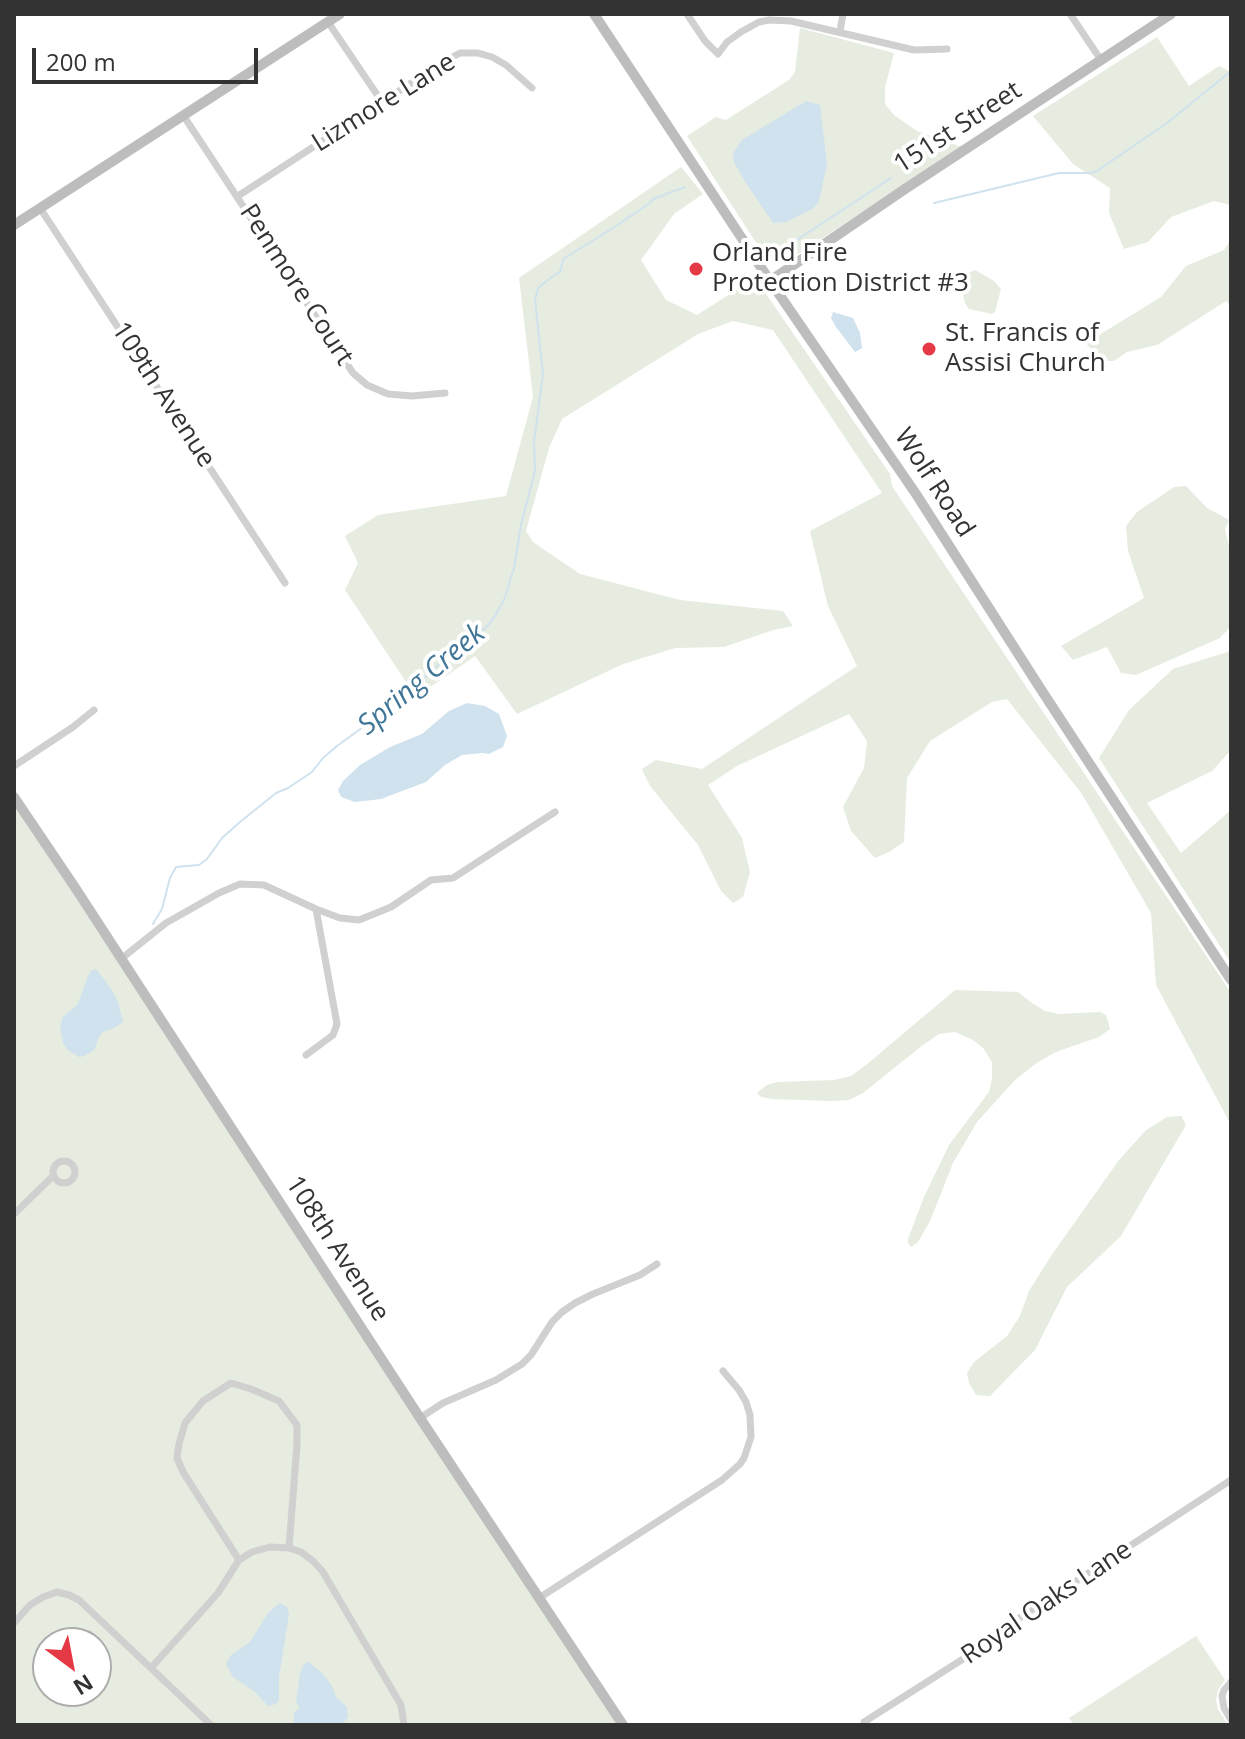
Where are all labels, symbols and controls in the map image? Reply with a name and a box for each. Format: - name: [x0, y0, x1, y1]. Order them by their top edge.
- scale bar: [36, 32, 262, 82]
- text: 200 m: [46, 45, 116, 78]
- street label: Lizmore Lane: [307, 47, 461, 159]
- street label: 151st Street: [888, 75, 1028, 181]
- street label: Penmore Court: [232, 199, 360, 371]
- place label: Orland Fire Protection District #3: [712, 238, 969, 300]
- marker: Orland Fire Protection District #3: [687, 260, 705, 278]
- street label: 109th Avenue: [104, 316, 222, 474]
- place label: St. Francis of Assisi Church: [945, 318, 1106, 380]
- marker: St. Francis of Assisi Church: [920, 340, 938, 358]
- street label: Wolf Road: [887, 423, 981, 543]
- water label: Spring Creek: [352, 617, 492, 743]
- street label: 108th Avenue: [278, 1170, 396, 1328]
- street label: Royal Oaks Lane: [956, 1535, 1138, 1671]
- north arrow: [32, 1627, 112, 1707]
- text: N: [68, 1668, 99, 1703]

